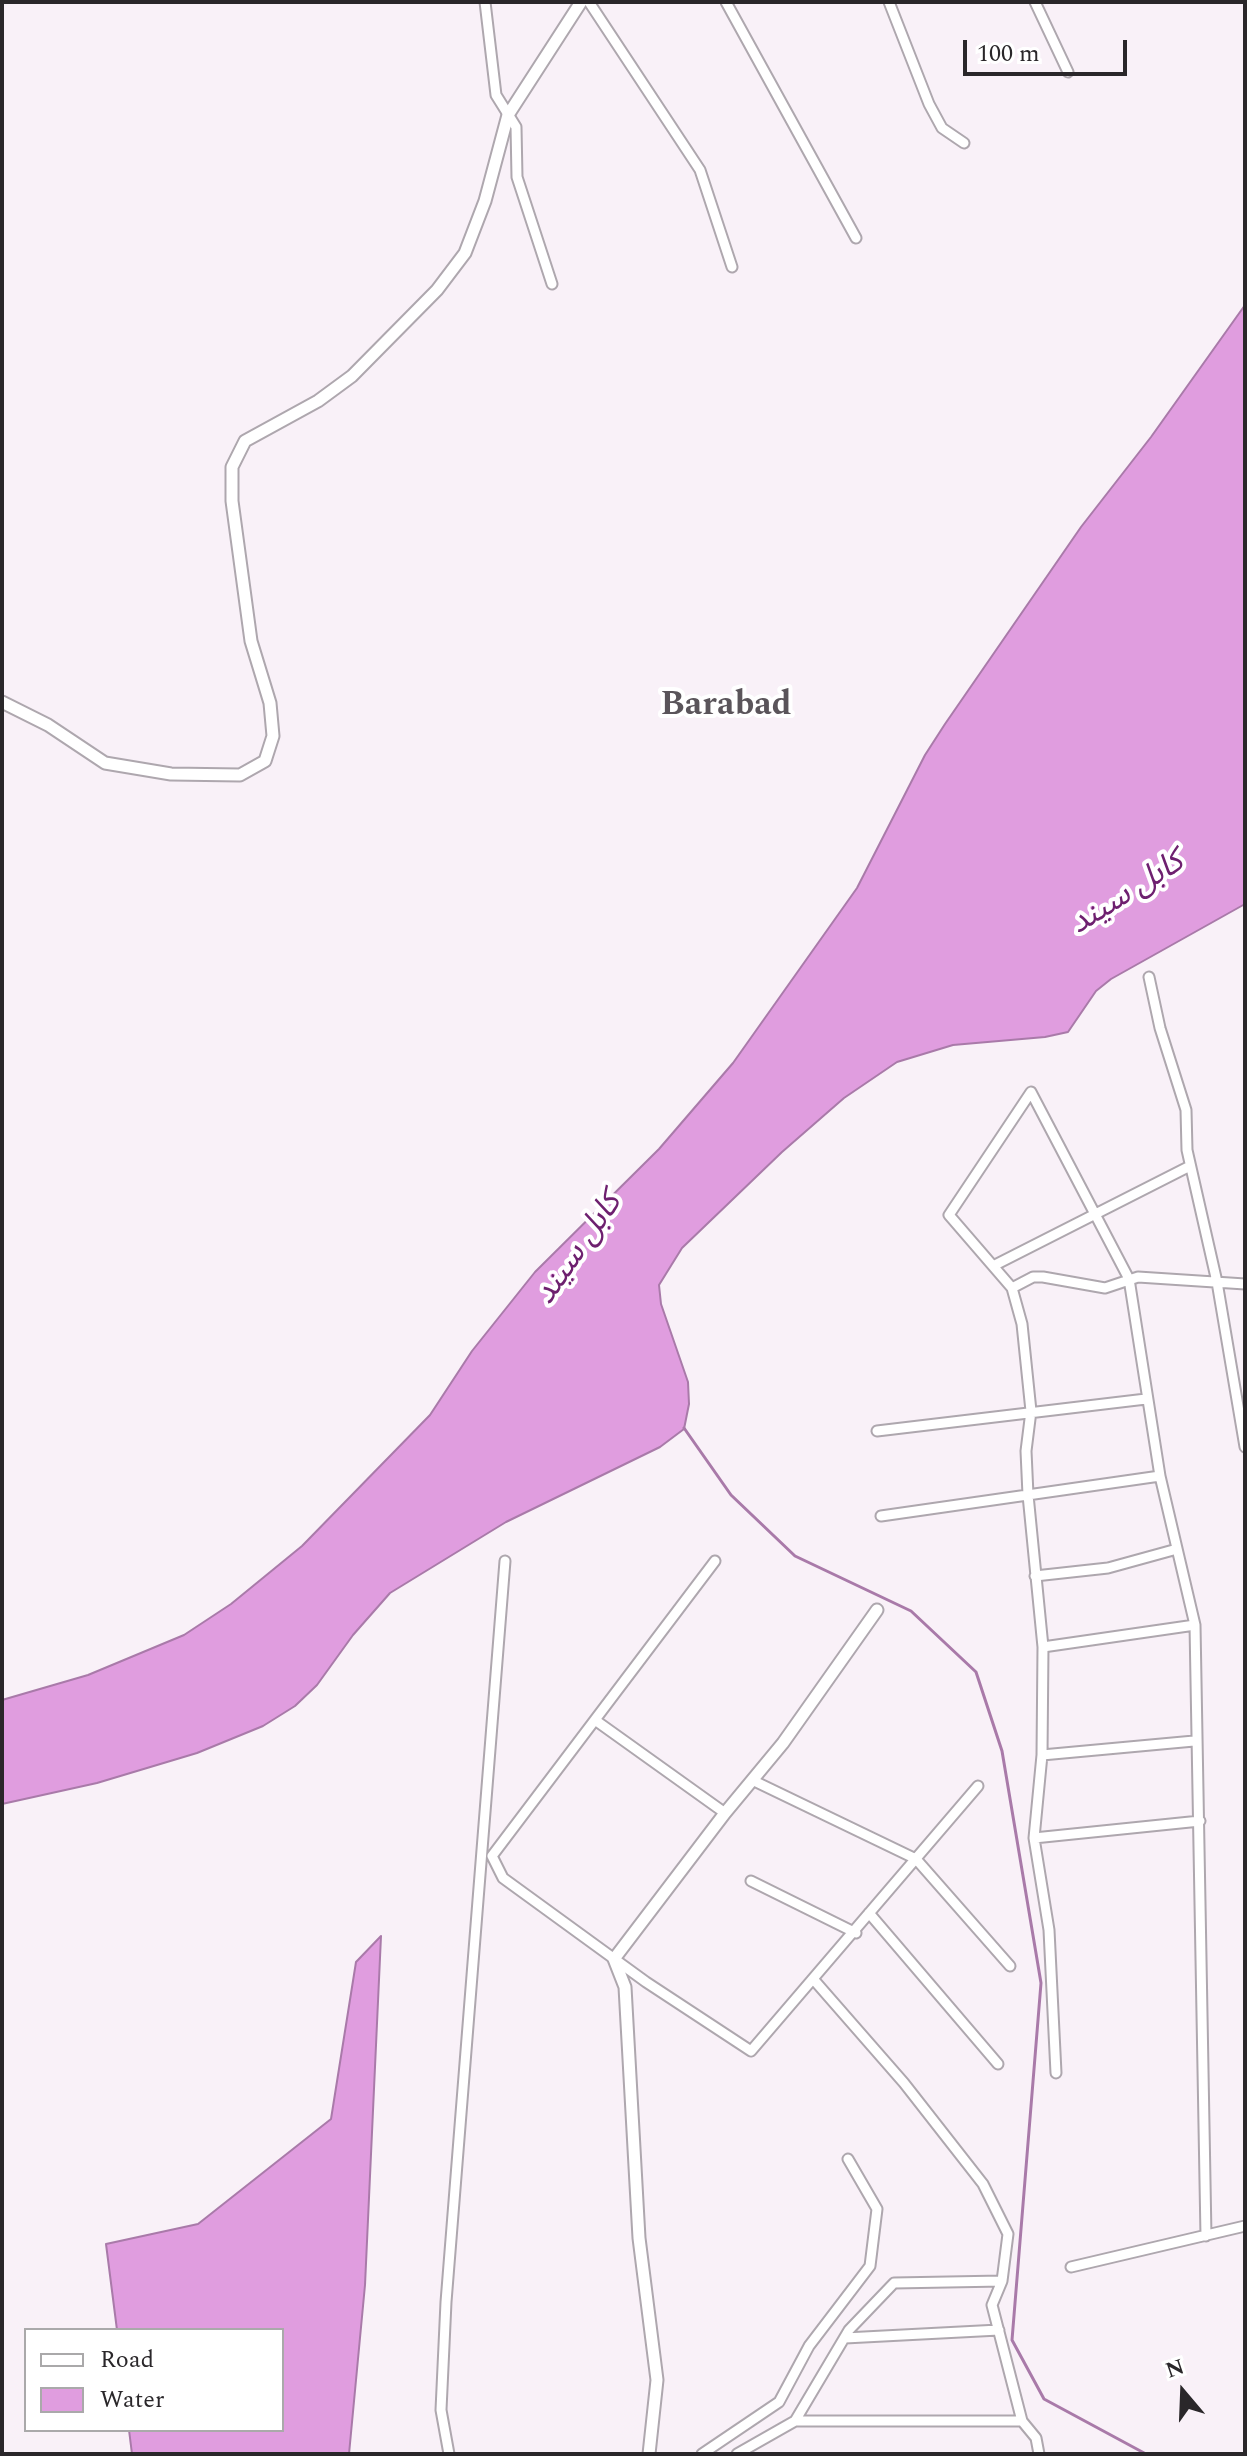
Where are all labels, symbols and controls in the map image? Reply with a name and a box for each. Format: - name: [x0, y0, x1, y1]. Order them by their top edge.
- scale bar: [967, 24, 1131, 74]
- text: 100 m: [977, 36, 1040, 72]
- district label: Barabad: [660, 687, 792, 727]
- water label: کابل سيند: [1064, 845, 1192, 945]
- water label: کابل سيند: [528, 1187, 632, 1313]
- legend: [24, 2328, 284, 2432]
- text: Road: [100, 2342, 154, 2378]
- text: N: [1161, 2350, 1189, 2387]
- north arrow: [1143, 2352, 1223, 2432]
- text: Water: [100, 2382, 164, 2418]

